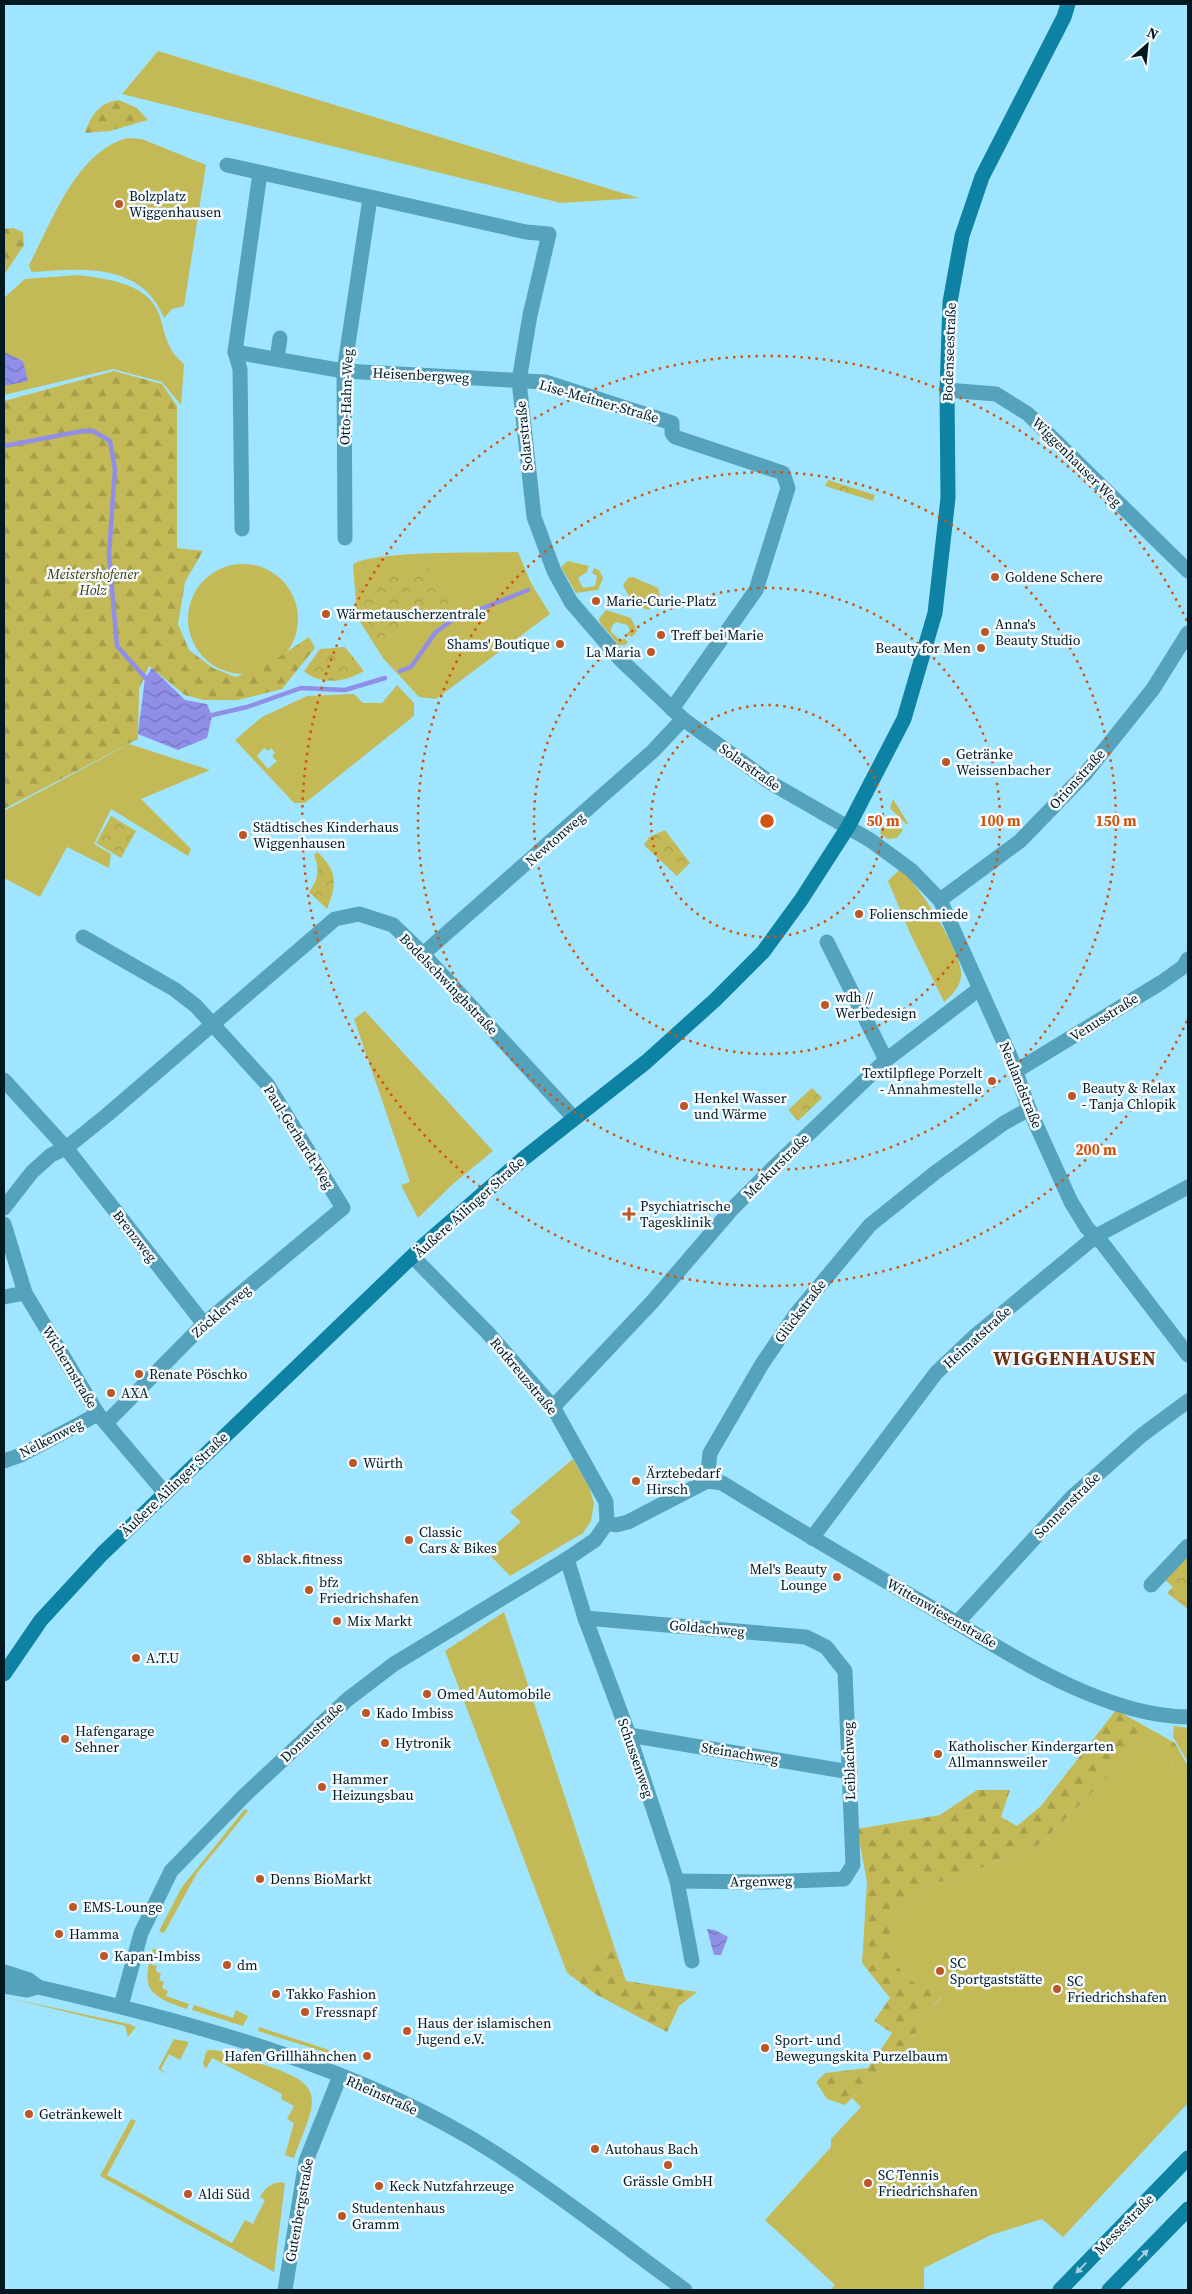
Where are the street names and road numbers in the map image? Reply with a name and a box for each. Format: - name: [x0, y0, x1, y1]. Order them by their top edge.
- street label: Bodenseestraße: [937, 302, 961, 402]
- street label: Otto-Hahn-Weg: [334, 348, 358, 446]
- street label: Heisenbergweg: [372, 362, 470, 388]
- street label: Lise-Meitner-Straße: [537, 374, 661, 428]
- street label: Solarstraße: [510, 400, 538, 472]
- street label: Wiggenhauser Weg: [1028, 413, 1126, 511]
- street label: Solarstraße: [715, 739, 785, 795]
- street label: Orionstraße: [1044, 744, 1110, 814]
- street label: Newtonweg: [521, 807, 589, 871]
- street label: Bodelschwinghstraße: [395, 929, 503, 1039]
- street label: Venusstraße: [1066, 988, 1142, 1046]
- street label: Neulandstraße: [995, 1039, 1047, 1131]
- street label: Paul-Gerhardt-Weg: [259, 1081, 339, 1193]
- street label: Merkurstraße: [739, 1129, 813, 1203]
- street label: Äußere Ailinger Straße: [409, 1152, 529, 1262]
- street label: Brenzweg: [108, 1206, 162, 1266]
- street label: Glückstraße: [770, 1275, 830, 1347]
- street label: Zöcklerweg: [187, 1280, 255, 1342]
- street label: Heimatstraße: [939, 1301, 1015, 1373]
- street label: Wichernstraße: [37, 1322, 103, 1412]
- street label: Rotkreuzstraße: [486, 1333, 562, 1419]
- street label: Nelkenweg: [16, 1413, 86, 1463]
- street label: Äußere Ailinger Straße: [116, 1427, 232, 1541]
- street label: Sonnenstraße: [1029, 1467, 1105, 1543]
- street label: Wittenwiesenstraße: [883, 1573, 1001, 1653]
- street label: Goldachweg: [668, 1615, 746, 1641]
- street label: Donaustraße: [276, 1697, 348, 1767]
- street label: Schussenweg: [613, 1716, 659, 1800]
- street label: Leiblachweg: [838, 1722, 860, 1800]
- street label: Steinachweg: [700, 1737, 780, 1769]
- street label: Argenweg: [730, 1870, 792, 1892]
- street label: Rheinstraße: [343, 2070, 421, 2120]
- street label: Gutenbergstraße: [280, 2157, 318, 2263]
- street label: Messestraße: [1090, 2189, 1158, 2259]

